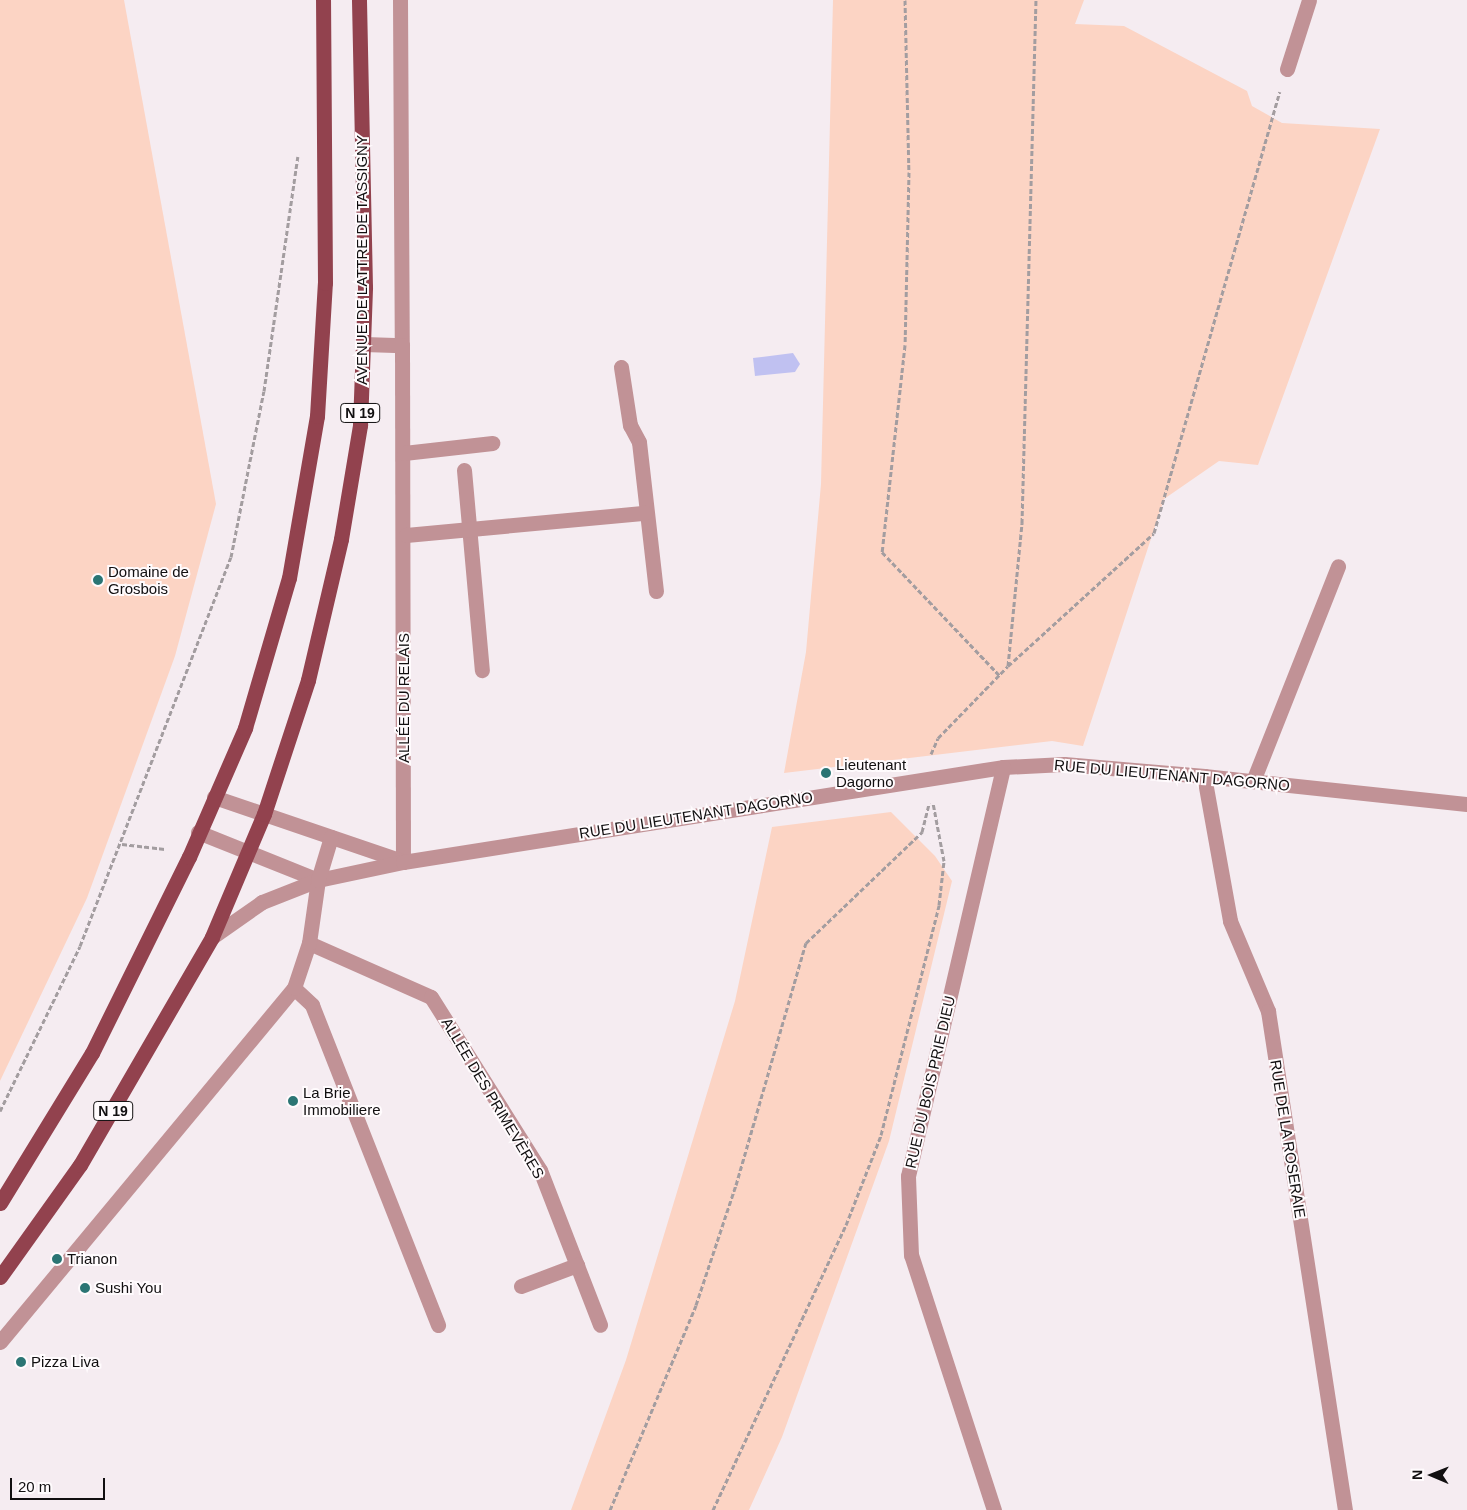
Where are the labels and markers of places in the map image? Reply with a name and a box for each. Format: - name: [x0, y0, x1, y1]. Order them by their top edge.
- place label: Domaine de Grosbois: [108, 562, 189, 597]
- marker: Domaine de Grosbois: [92, 574, 104, 586]
- place label: Lieutenant Dagorno: [836, 755, 906, 790]
- marker: Lieutenant Dagorno: [820, 767, 832, 779]
- place label: La Brie Immobiliere: [303, 1083, 381, 1118]
- marker: La Brie Immobiliere: [287, 1095, 299, 1107]
- place label: Trianon: [67, 1250, 117, 1268]
- marker: Trianon: [51, 1253, 63, 1265]
- place label: Sushi You: [95, 1279, 162, 1297]
- marker: Sushi You: [79, 1282, 91, 1294]
- place label: Pizza Liva: [31, 1353, 99, 1371]
- marker: Pizza Liva: [15, 1356, 27, 1368]

